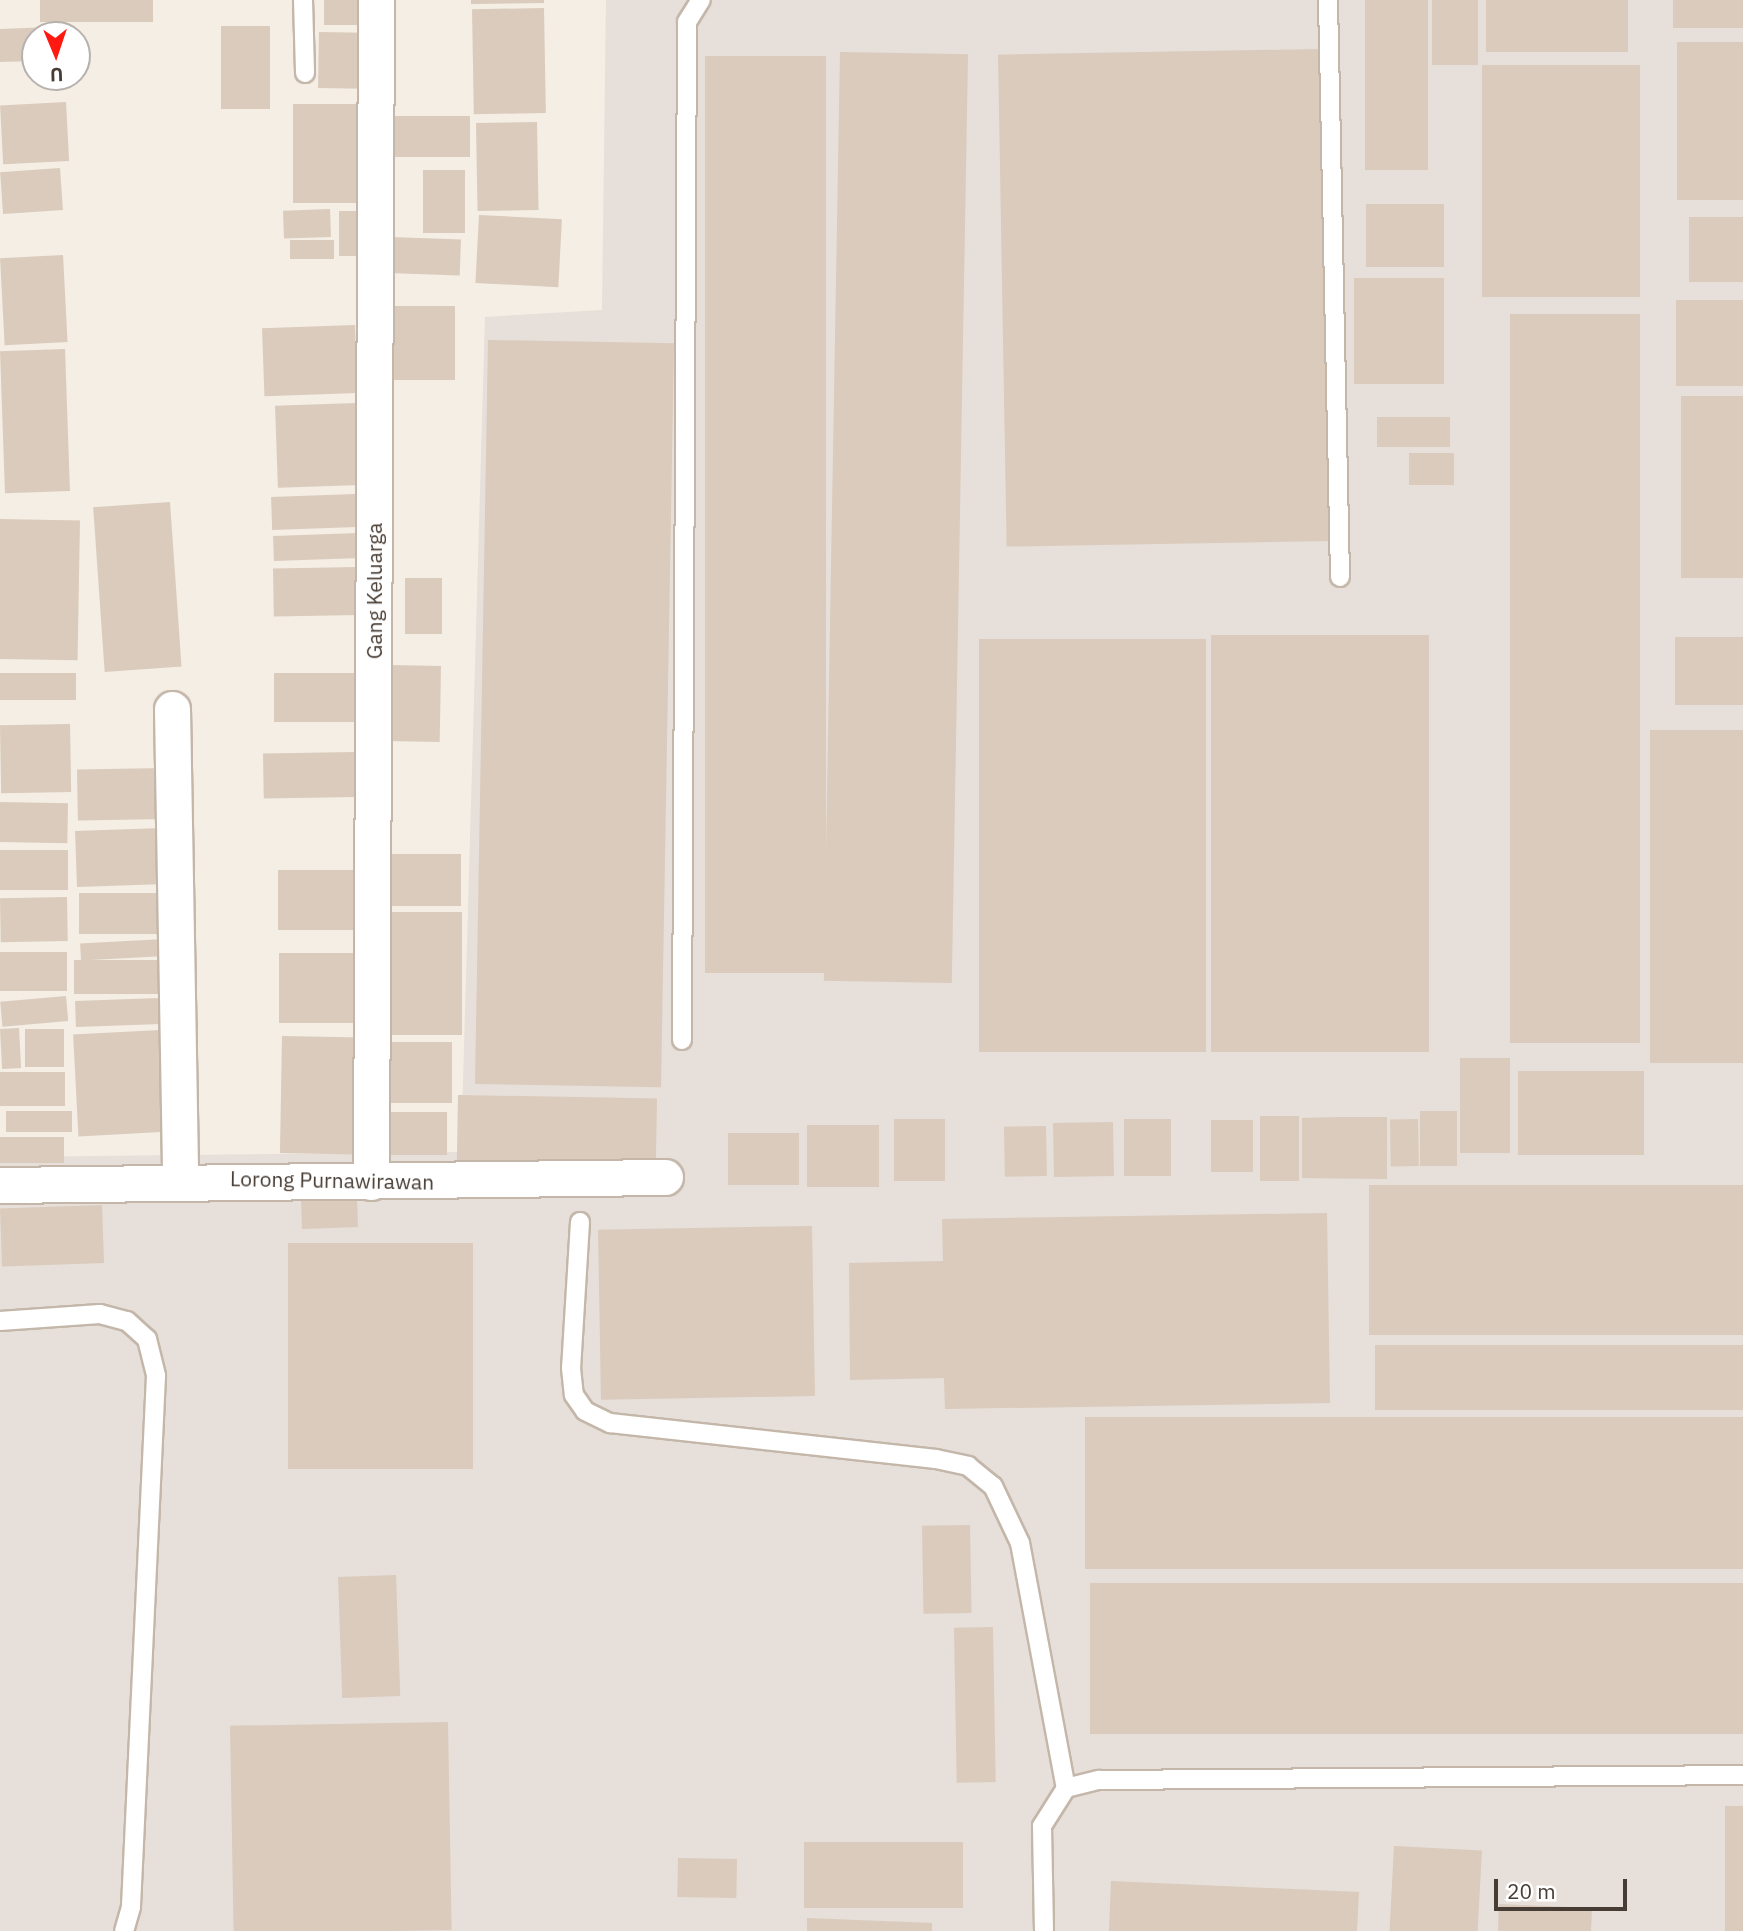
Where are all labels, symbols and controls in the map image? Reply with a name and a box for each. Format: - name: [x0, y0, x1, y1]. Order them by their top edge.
- north arrow: [21, 21, 91, 91]
- text: U: [50, 63, 64, 87]
- street label: Gang Keluarga: [361, 523, 387, 659]
- street label: Lorong Purnawirawan: [230, 1166, 434, 1194]
- scale bar: [1498, 1864, 1631, 1908]
- text: 20 m: [1507, 1877, 1556, 1905]

